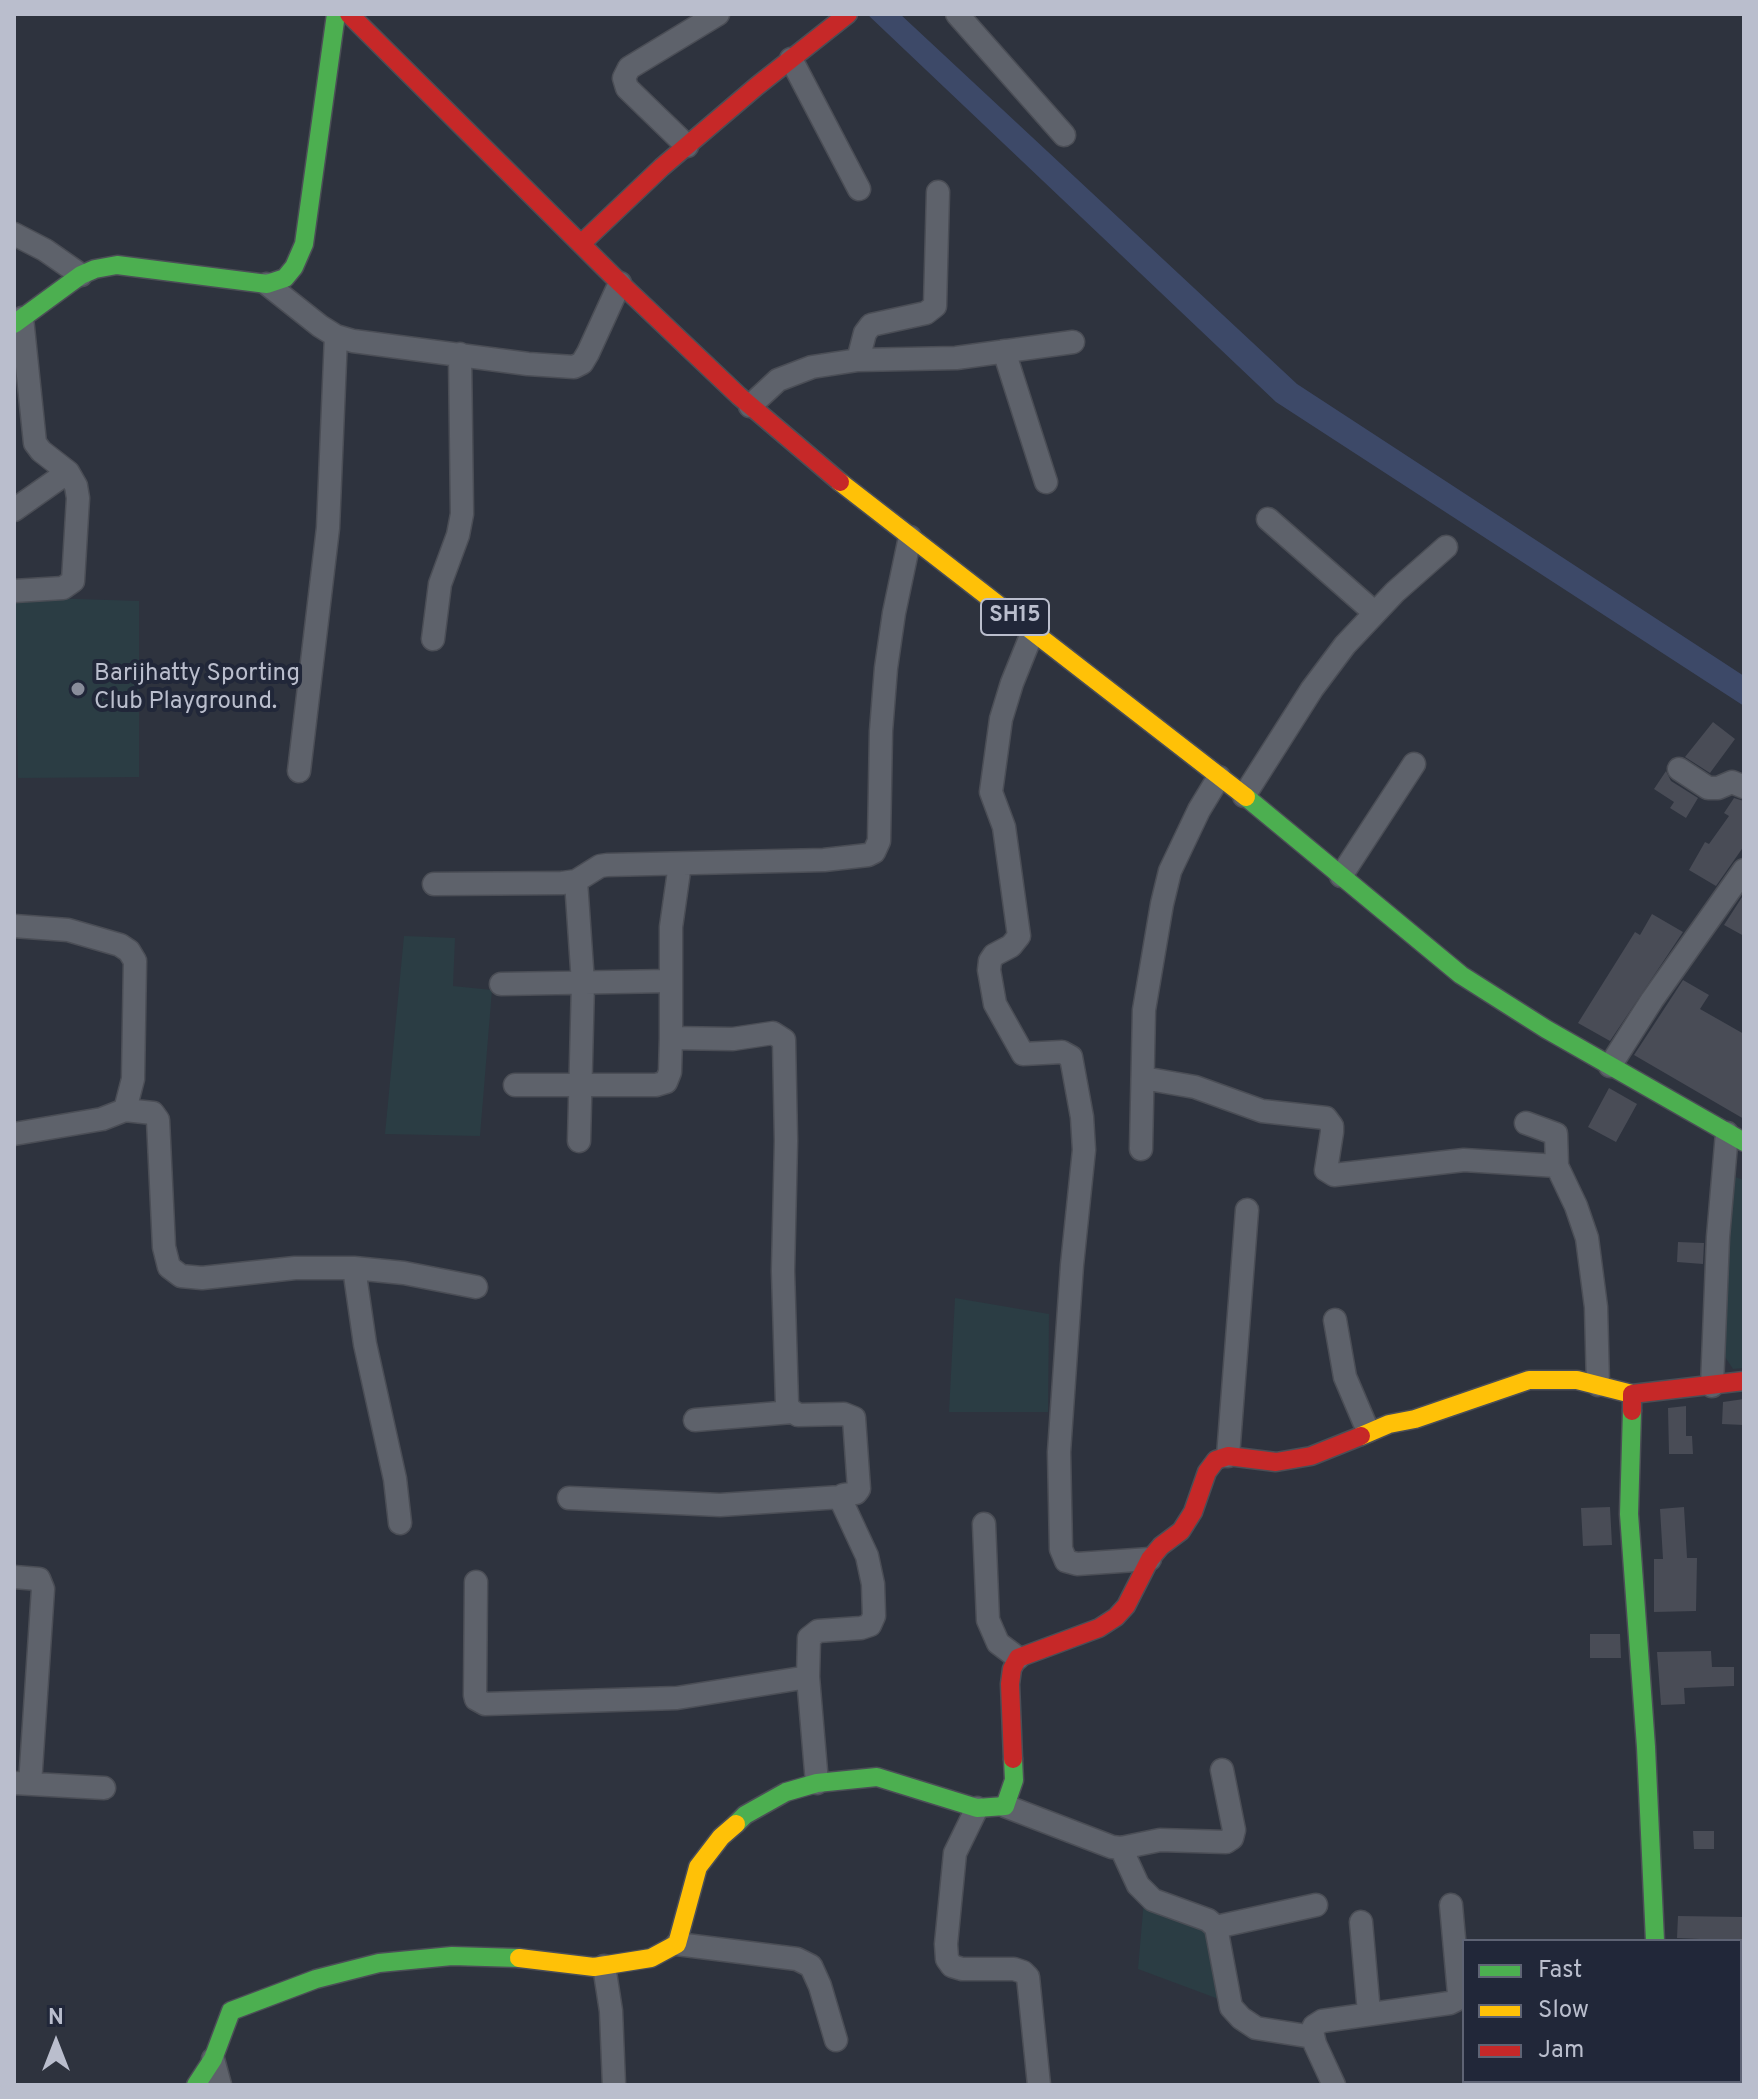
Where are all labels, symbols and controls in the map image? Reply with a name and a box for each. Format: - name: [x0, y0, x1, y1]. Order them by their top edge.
- road number: SH15: [981, 599, 1049, 635]
- place label: Barijhatty Sporting Club Playground.: [94, 661, 300, 717]
- marker: Barijhatty Sporting Club Playground.: [69, 680, 87, 698]
- legend: [1462, 1939, 1742, 2083]
- text: Fast: [1538, 1956, 1582, 1986]
- text: Slow: [1538, 1996, 1589, 2026]
- north arrow: [16, 2003, 96, 2083]
- text: N: [48, 2005, 64, 2032]
- text: Jam: [1538, 2036, 1584, 2066]

